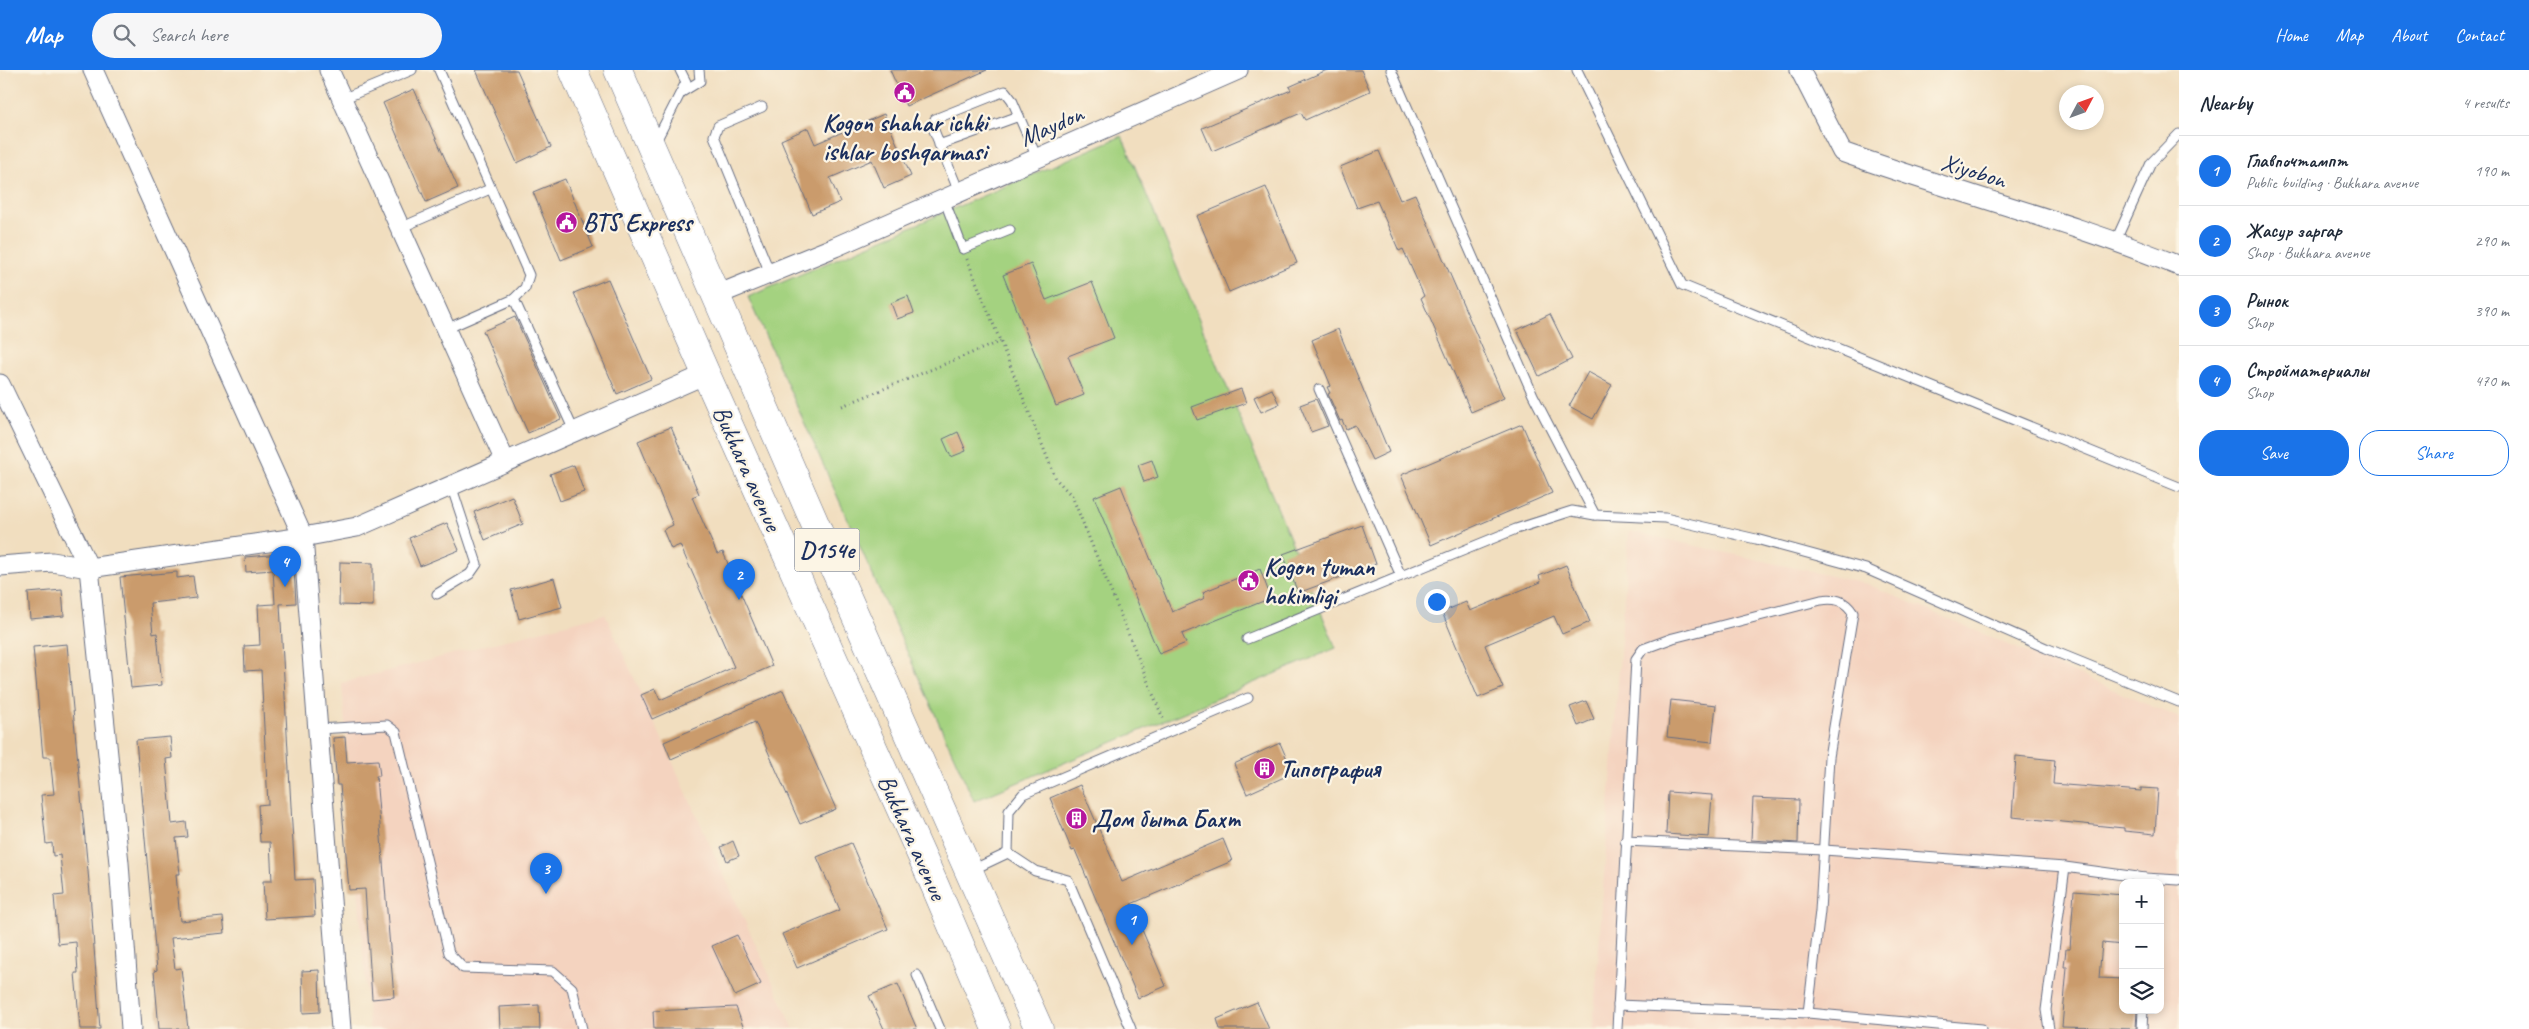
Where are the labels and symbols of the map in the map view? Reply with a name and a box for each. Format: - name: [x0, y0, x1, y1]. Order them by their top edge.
- public building icon: Kogon shahar ichki ishlar boshqarmasi: [893, 81, 917, 105]
- north arrow: [2059, 85, 2104, 130]
- street label: Maydon: [1014, 97, 1090, 154]
- place label: Kogon shahar ichki ishlar boshqarmasi: [823, 107, 991, 168]
- street label: Xiyobon: [1937, 146, 2012, 196]
- place label: BTS Express: [583, 207, 694, 239]
- public building icon: BTS Express: [555, 210, 579, 234]
- street label: Bukhara avenue: [705, 401, 790, 538]
- road number: D154e: [794, 528, 860, 572]
- pin: 4: [269, 546, 301, 587]
- place label: Kogon tuman hokimligi: [1264, 551, 1375, 612]
- pin: 2: [723, 559, 755, 600]
- public building icon: Kogon tuman hokimligi: [1236, 568, 1260, 592]
- your location: [1424, 589, 1450, 615]
- place label: Типография: [1280, 753, 1383, 785]
- building icon: Типография: [1252, 756, 1276, 780]
- street label: Bukhara avenue: [870, 770, 955, 907]
- place label: Дом быта Бахт: [1092, 803, 1242, 835]
- building icon: Дом быта Бахт: [1064, 806, 1088, 830]
- pin: 3: [530, 853, 562, 894]
- pin: 1: [1116, 904, 1148, 945]

